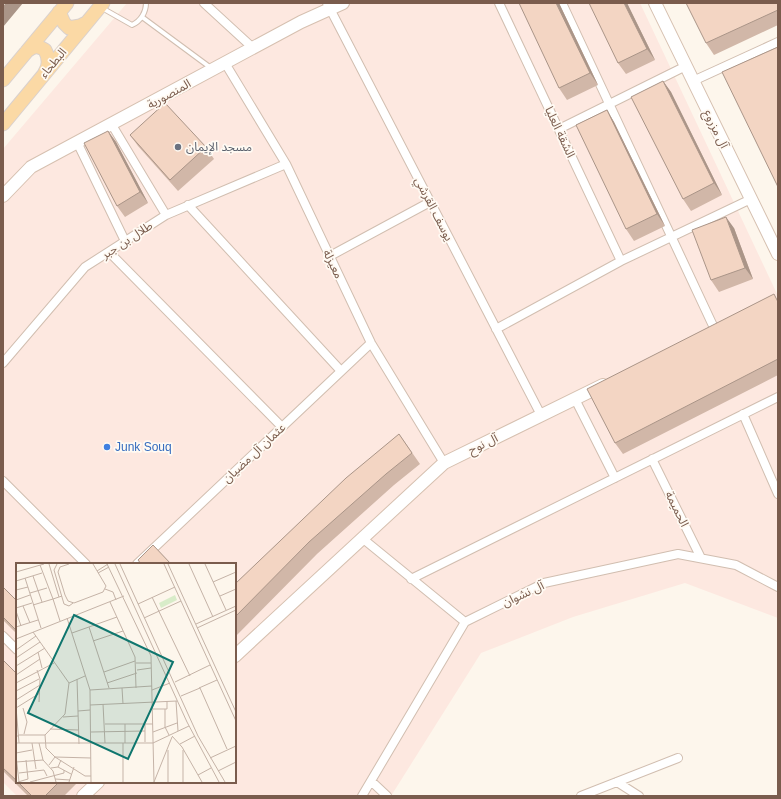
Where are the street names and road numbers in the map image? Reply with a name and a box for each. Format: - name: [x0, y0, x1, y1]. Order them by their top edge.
- street label: البطحاء: [36, 45, 70, 81]
- street label: المنصورية: [145, 76, 193, 112]
- street label: الشقة العليا: [542, 104, 578, 160]
- street label: آل مزروع: [699, 107, 732, 152]
- street label: يوسف القرشي: [409, 175, 456, 245]
- street label: طلال بن جبر: [98, 218, 155, 262]
- street label: معيزلة: [320, 247, 346, 281]
- street label: عثمان آل مضيان: [220, 420, 288, 486]
- street label: آل نوح: [466, 431, 501, 459]
- street label: الحميمة: [662, 489, 692, 529]
- street label: آل نشوان: [500, 578, 547, 610]

